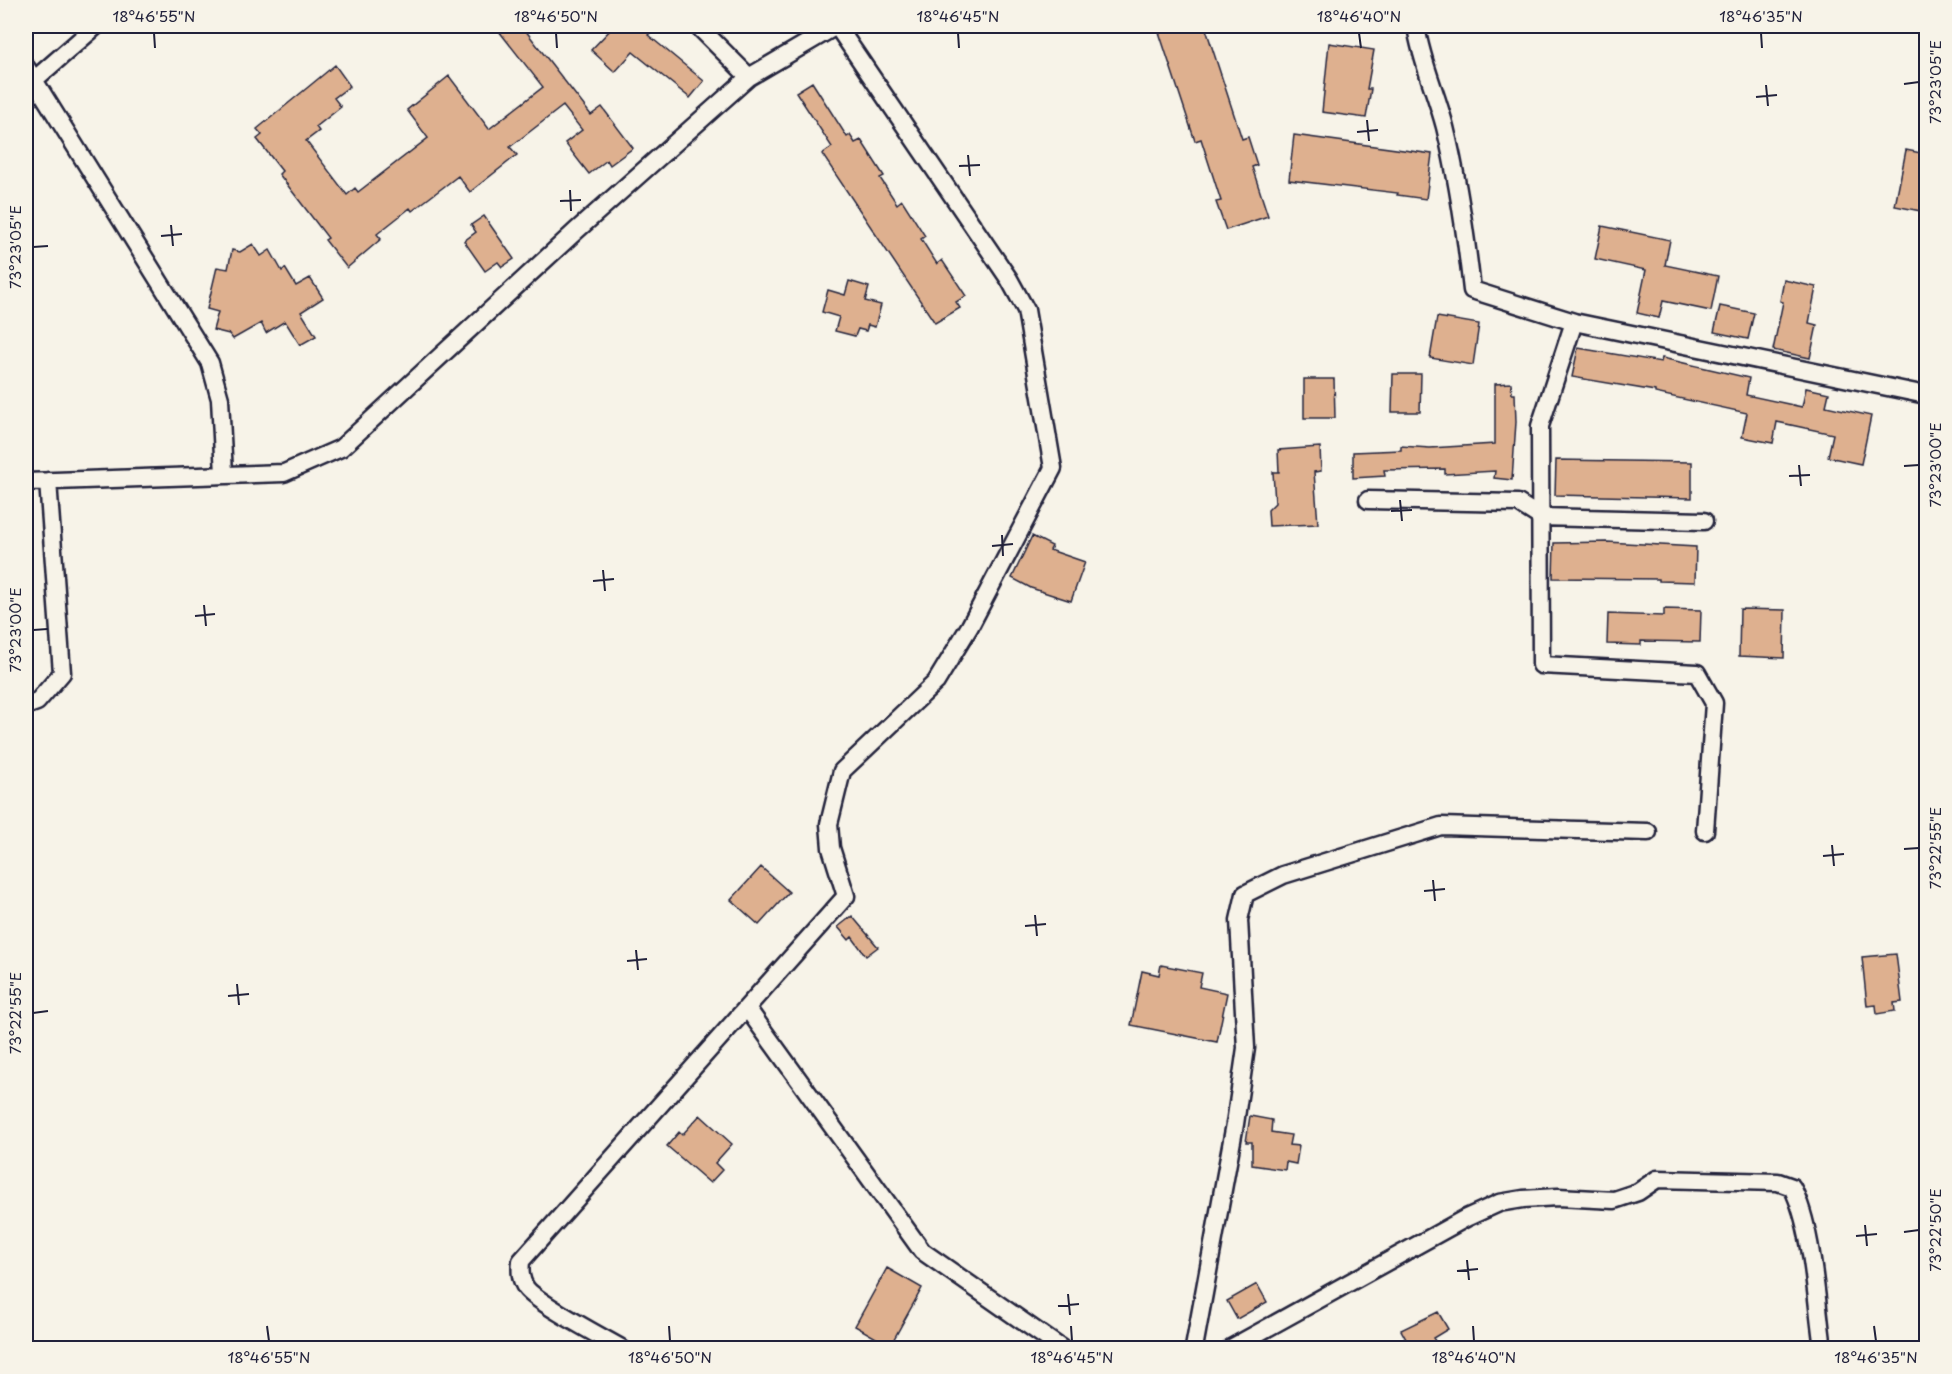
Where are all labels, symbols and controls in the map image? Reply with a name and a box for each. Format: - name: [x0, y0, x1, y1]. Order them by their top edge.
- text: 18°46'55"N: [112, 4, 196, 27]
- text: 18°46'50"N: [514, 4, 598, 27]
- text: 18°46'45"N: [917, 4, 999, 27]
- text: 18°46'40"N: [1317, 4, 1401, 27]
- text: 18°46'35"N: [1719, 4, 1803, 27]
- text: 73°23'05"E: [1923, 40, 1946, 124]
- text: 73°23'05"E: [3, 205, 26, 289]
- text: 73°23'00"E: [1923, 422, 1946, 508]
- text: 73°23'00"E: [3, 587, 26, 673]
- text: 73°22'55"E: [1923, 807, 1946, 889]
- text: 73°22'55"E: [3, 972, 26, 1054]
- text: 73°22'50"E: [1923, 1188, 1946, 1272]
- text: 18°46'55"N: [227, 1345, 311, 1368]
- text: 18°46'50"N: [628, 1345, 712, 1368]
- text: 18°46'45"N: [1031, 1345, 1113, 1368]
- text: 18°46'40"N: [1432, 1345, 1516, 1368]
- text: 18°46'35"N: [1834, 1345, 1918, 1368]

